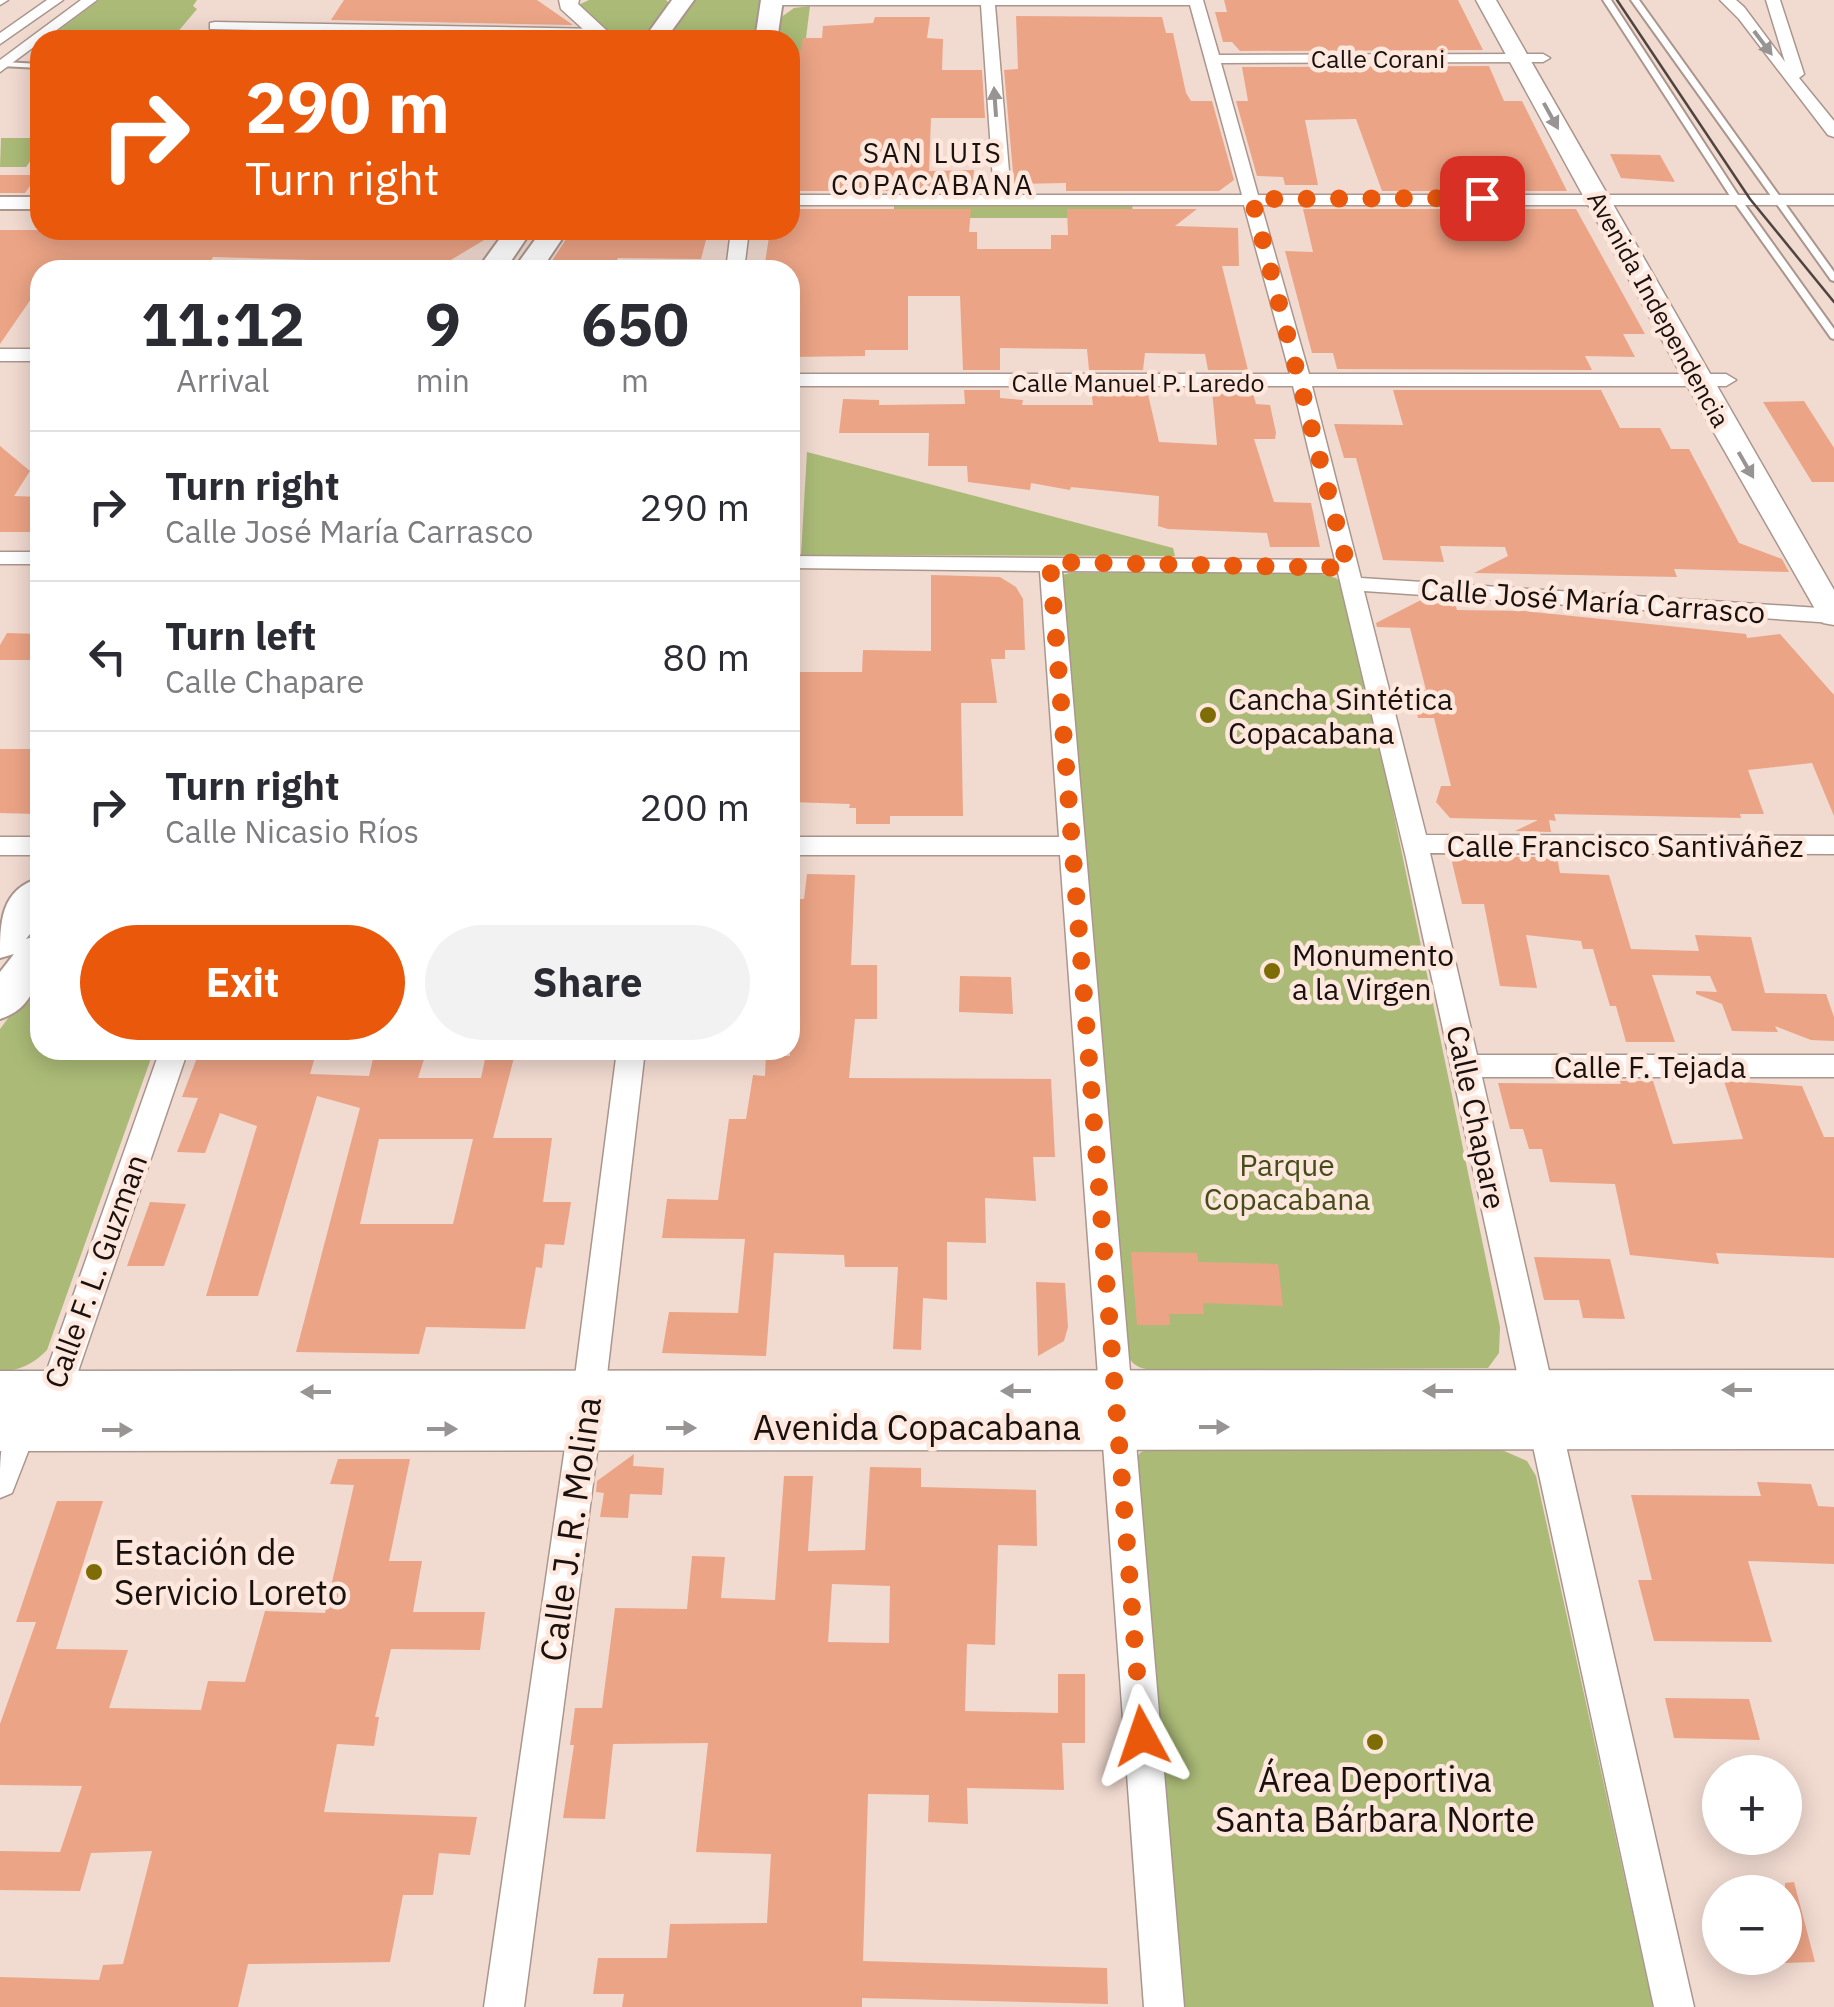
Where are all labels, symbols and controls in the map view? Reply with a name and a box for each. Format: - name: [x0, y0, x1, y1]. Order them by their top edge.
- one-way arrow: [1752, 30, 1772, 56]
- street label: Calle Corani: [1311, 42, 1445, 75]
- text: 290 m: [245, 61, 450, 152]
- icon: right: [80, 70, 210, 200]
- one-way arrow: [987, 86, 1003, 118]
- one-way arrow: [1542, 101, 1559, 130]
- district label: SAN LUIS COPACABANA: [831, 134, 1035, 203]
- text: Turn right: [245, 149, 440, 207]
- pin: [1440, 156, 1525, 241]
- icon: arrive: [1455, 171, 1510, 226]
- street label: Avenida Independencia: [1580, 185, 1738, 433]
- text: 11:12: [141, 284, 305, 363]
- text: 9: [425, 284, 461, 363]
- text: 650: [581, 284, 689, 363]
- text: Arrival: [176, 359, 270, 401]
- text: min: [416, 359, 470, 401]
- text: m: [621, 359, 649, 401]
- street label: Calle Manuel P. Laredo: [1012, 366, 1264, 399]
- one-way arrow: [1737, 451, 1754, 479]
- text: Turn right: [165, 461, 340, 510]
- icon: right: [80, 479, 135, 534]
- text: 290 m: [639, 482, 750, 531]
- text: Calle José María Carrasco: [165, 510, 534, 552]
- street label: Calle José María Carrasco: [1419, 568, 1767, 632]
- text: Turn left: [165, 611, 316, 660]
- icon: left: [80, 629, 135, 684]
- text: 80 m: [662, 632, 750, 681]
- text: Calle Chapare: [165, 660, 364, 702]
- place label: Cancha Sintética Copacabana: [1228, 679, 1453, 752]
- marker: Cancha Sintética Copacabana: [1197, 704, 1219, 726]
- text: Turn right: [165, 761, 340, 810]
- icon: right: [80, 779, 135, 834]
- text: 200 m: [639, 782, 750, 831]
- text: Calle Nicasio Ríos: [165, 810, 419, 852]
- street label: Calle Francisco Santiváñez: [1447, 826, 1803, 865]
- button: Exit: [80, 925, 405, 1040]
- button: Share: [425, 925, 750, 1040]
- place label: Monumento a la Virgen: [1292, 935, 1454, 1008]
- marker: Monumento a la Virgen: [1261, 960, 1283, 982]
- street label: Calle Chapare: [1439, 1022, 1515, 1212]
- street label: Calle F. Tejada: [1554, 1047, 1746, 1086]
- park label: Parque Copacabana: [1204, 1145, 1370, 1218]
- street label: Calle F. L. Guzman: [35, 1149, 155, 1393]
- one-way arrow: [1720, 1382, 1752, 1398]
- one-way arrow: [999, 1383, 1031, 1399]
- one-way arrow: [1422, 1383, 1454, 1399]
- one-way arrow: [300, 1384, 332, 1400]
- street label: Calle J. R. Molina: [529, 1394, 611, 1664]
- street label: Avenida Copacabana: [753, 1404, 1081, 1450]
- one-way arrow: [1199, 1419, 1231, 1435]
- one-way arrow: [666, 1420, 698, 1436]
- one-way arrow: [427, 1421, 459, 1437]
- one-way arrow: [102, 1422, 134, 1438]
- place label: Estación de Servicio Loreto: [114, 1529, 347, 1615]
- marker: Estación de Servicio Loreto: [83, 1561, 105, 1583]
- position arrow: [1090, 1684, 1194, 1788]
- marker: Área Deportiva Santa Bárbara Norte: [1364, 1731, 1386, 1753]
- map controls: [1702, 1755, 1802, 1975]
- button: +: [1702, 1755, 1802, 1855]
- place label: Área Deportiva Santa Bárbara Norte: [1215, 1756, 1535, 1842]
- button: −: [1702, 1875, 1802, 1975]

